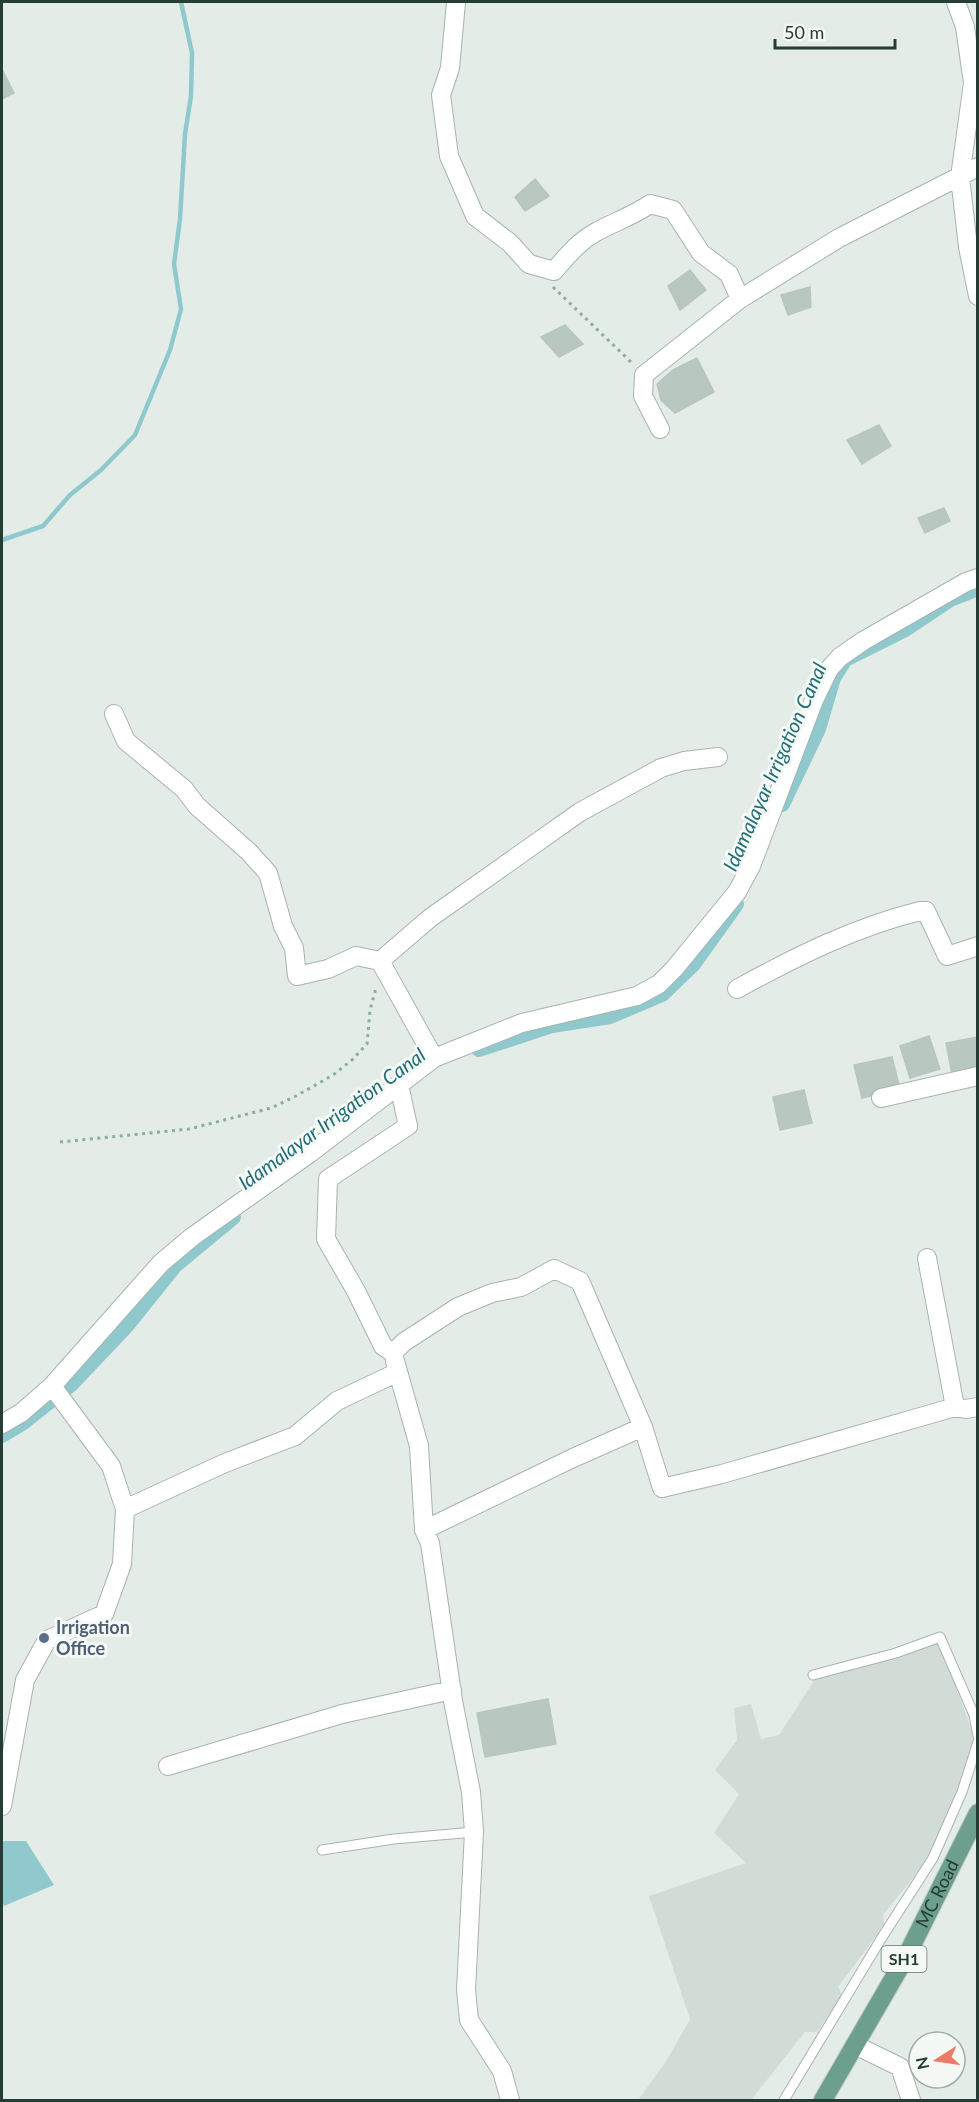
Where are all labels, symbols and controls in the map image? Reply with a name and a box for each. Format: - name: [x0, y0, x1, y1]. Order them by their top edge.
- scale bar: [775, 12, 895, 50]
- text: 50 m: [784, 21, 824, 43]
- water label: Idamalayar Irrigation Canal: [717, 658, 831, 874]
- water label: Idamalayar Irrigation Canal: [233, 1042, 430, 1194]
- place label: Irrigation Office: [56, 1616, 130, 1659]
- marker: Irrigation Office: [37, 1631, 51, 1645]
- street label: MC Road: [910, 1856, 963, 1931]
- road number: SH1: [882, 1946, 926, 1972]
- north arrow: [907, 2030, 967, 2090]
- text: N: [911, 2055, 932, 2071]

